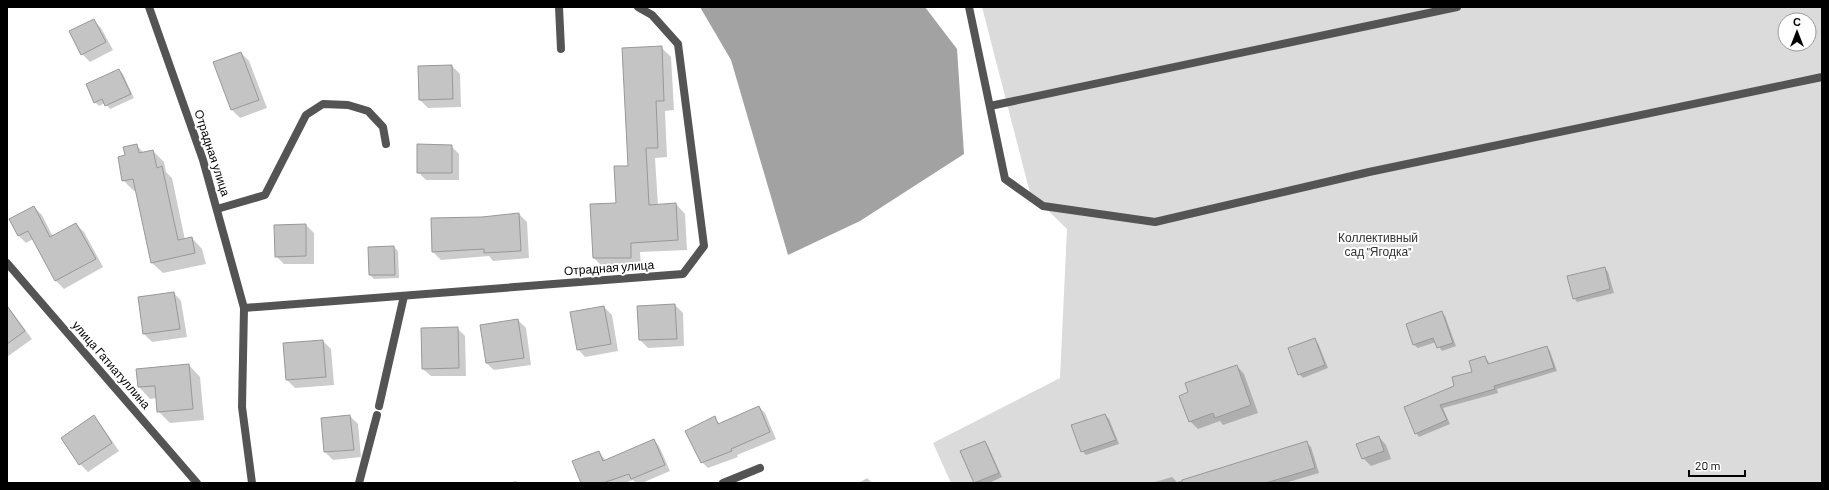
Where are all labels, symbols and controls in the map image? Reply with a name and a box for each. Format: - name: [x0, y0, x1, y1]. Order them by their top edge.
- north arrow: [1777, 12, 1817, 52]
- text: С: [1793, 15, 1801, 28]
- street label: Отрадная улица: [191, 108, 234, 198]
- park label: Коллективный сад "Ягодка": [1338, 230, 1418, 259]
- street label: Отрадная улица: [563, 257, 655, 278]
- street label: улица Гатиатуллина: [69, 318, 154, 412]
- scale bar: [1689, 452, 1745, 478]
- text: 20 m: [1695, 458, 1721, 472]

